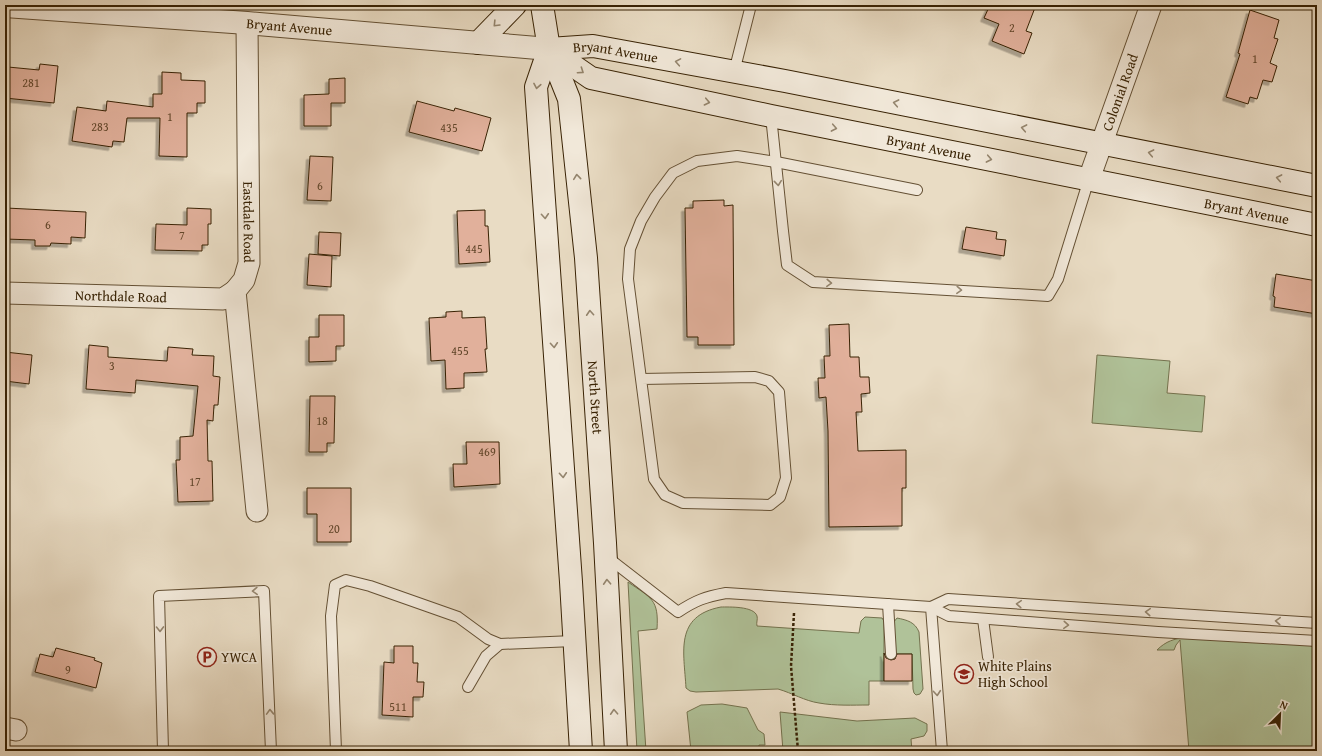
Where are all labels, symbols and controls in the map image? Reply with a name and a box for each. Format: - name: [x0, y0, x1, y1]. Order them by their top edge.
- street label: Bryant Avenue: [246, 13, 333, 40]
- one-way arrow: [493, 19, 501, 27]
- house number: 2: [1009, 19, 1015, 36]
- street label: Bryant Avenue: [572, 36, 660, 68]
- house number: 1: [1252, 50, 1258, 67]
- street label: Colonial Road: [1097, 51, 1143, 134]
- one-way arrow: [675, 58, 681, 67]
- one-way arrow: [577, 66, 584, 73]
- house number: 281: [22, 74, 40, 91]
- one-way arrow: [534, 83, 542, 89]
- one-way arrow: [704, 98, 710, 106]
- one-way arrow: [893, 99, 899, 108]
- house number: 1: [167, 108, 173, 125]
- house number: 283: [91, 118, 109, 135]
- house number: 435: [440, 119, 458, 136]
- one-way arrow: [831, 124, 837, 132]
- one-way arrow: [1021, 124, 1027, 133]
- street label: Bryant Avenue: [885, 129, 973, 166]
- one-way arrow: [1148, 150, 1154, 158]
- one-way arrow: [986, 155, 992, 163]
- one-way arrow: [573, 174, 582, 180]
- one-way arrow: [1276, 175, 1282, 183]
- house number: 6: [317, 177, 323, 194]
- one-way arrow: [773, 180, 782, 186]
- street label: Eastdale Road: [238, 181, 259, 263]
- street label: Bryant Avenue: [1202, 193, 1291, 229]
- one-way arrow: [541, 213, 550, 219]
- house number: 6: [45, 216, 51, 233]
- house number: 7: [179, 227, 185, 244]
- house number: 445: [465, 240, 483, 257]
- one-way arrow: [826, 278, 832, 287]
- street label: Northdale Road: [75, 285, 168, 307]
- one-way arrow: [956, 286, 962, 295]
- one-way arrow: [585, 310, 594, 316]
- house number: 455: [451, 342, 469, 359]
- one-way arrow: [550, 342, 559, 348]
- house number: 3: [109, 357, 115, 374]
- street label: North Street: [583, 360, 608, 435]
- house number: 18: [316, 412, 328, 429]
- house number: 469: [478, 443, 496, 460]
- one-way arrow: [559, 472, 568, 478]
- house number: 17: [189, 473, 201, 490]
- house number: 20: [328, 520, 340, 537]
- one-way arrow: [602, 579, 611, 585]
- one-way arrow: [252, 587, 258, 596]
- one-way arrow: [1016, 599, 1022, 608]
- one-way arrow: [1145, 608, 1151, 617]
- one-way arrow: [1275, 616, 1281, 625]
- one-way arrow: [1063, 621, 1070, 630]
- one-way arrow: [156, 626, 164, 632]
- parking icon: YWCA: [196, 646, 218, 668]
- place label: YWCA: [221, 647, 258, 667]
- place label: White Plains High School: [978, 656, 1052, 692]
- house number: 9: [65, 661, 71, 678]
- school or university icon: White Plains High School: [953, 663, 975, 685]
- one-way arrow: [932, 690, 941, 696]
- north arrow: [1260, 694, 1300, 734]
- text: N: [1277, 696, 1291, 714]
- house number: 511: [389, 698, 407, 715]
- one-way arrow: [266, 709, 274, 715]
- one-way arrow: [609, 709, 618, 715]

